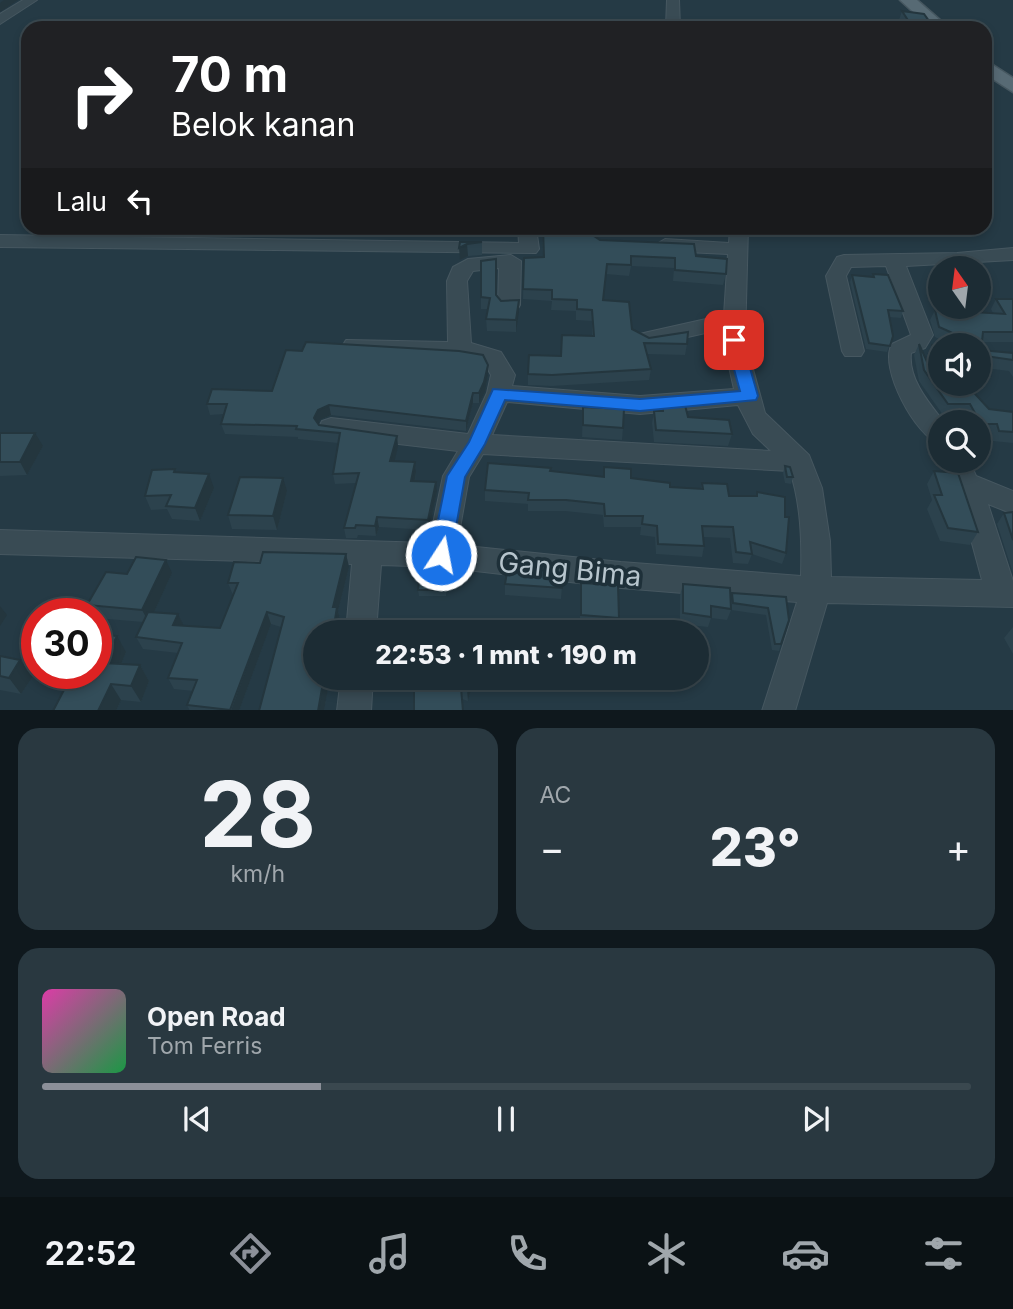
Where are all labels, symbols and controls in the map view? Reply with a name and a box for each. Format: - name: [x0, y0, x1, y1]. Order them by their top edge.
- text: 70 m: [171, 45, 288, 104]
- icon: right: [56, 49, 147, 140]
- text: Belok kanan: [171, 105, 355, 144]
- icon: left: [121, 182, 159, 220]
- text: Lalu: [56, 186, 107, 217]
- north arrow: [928, 256, 990, 318]
- map controls: [928, 256, 991, 473]
- pin: [704, 310, 764, 370]
- icon: arrive: [715, 321, 753, 359]
- button: sound: [928, 333, 991, 396]
- button: search: [928, 410, 991, 473]
- position arrow: [404, 518, 478, 592]
- street label: Gang Bima: [497, 545, 643, 593]
- speed limit sign: 30: [21, 598, 112, 689]
- text: 22:53 · 1 mnt · 190 m: [375, 639, 637, 670]
- text: 28: [199, 759, 316, 869]
- text: AC: [540, 781, 571, 809]
- text: 23°: [710, 816, 801, 879]
- text: −: [540, 825, 565, 871]
- text: +: [946, 825, 971, 871]
- text: km/h: [230, 860, 285, 888]
- text: Open Road: [147, 1001, 286, 1032]
- text: Tom Ferris: [147, 1032, 262, 1060]
- icon: previous: [178, 1100, 216, 1138]
- icon: pause: [487, 1100, 525, 1138]
- icon: next: [797, 1100, 835, 1138]
- icon: directions: [226, 1229, 275, 1278]
- icon: music: [365, 1229, 414, 1278]
- icon: phone: [503, 1229, 552, 1278]
- icon: climate: [642, 1229, 691, 1278]
- icon: car: [781, 1229, 830, 1278]
- icon: filters: [919, 1229, 968, 1278]
- text: 22:52: [45, 1234, 136, 1273]

